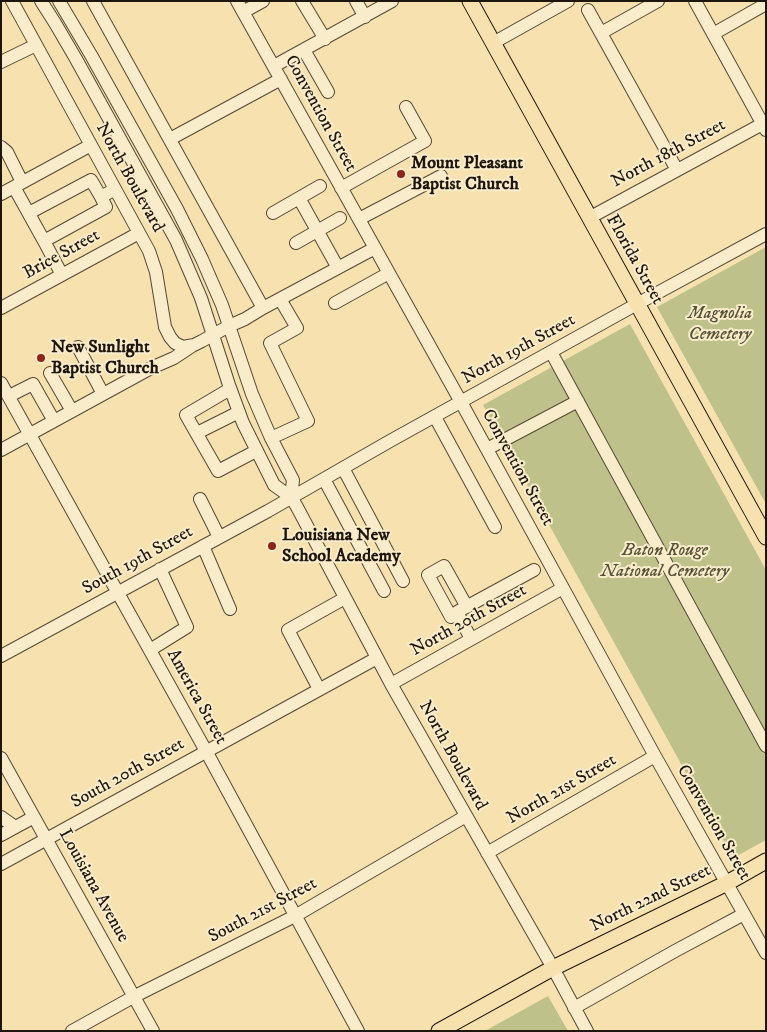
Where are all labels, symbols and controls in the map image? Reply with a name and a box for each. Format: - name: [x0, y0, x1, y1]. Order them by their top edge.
- street label: Convention Street: [279, 52, 361, 176]
- street label: North 18th Street: [608, 115, 730, 193]
- street label: North Boulevard: [90, 120, 168, 236]
- place label: Mount Pleasant Baptist Church: [411, 153, 523, 195]
- marker: Mount Pleasant Baptist Church: [395, 168, 407, 180]
- street label: Florida Street: [600, 211, 668, 309]
- street label: Brice Street: [20, 225, 104, 285]
- park label: Magnolia Cemetery: [688, 303, 752, 346]
- street label: North 19th Street: [459, 310, 579, 390]
- place label: New Sunlight Baptist Church: [51, 337, 159, 379]
- marker: New Sunlight Baptist Church: [35, 352, 47, 364]
- street label: Convention Street: [476, 406, 558, 530]
- street label: South 19th Street: [79, 522, 197, 600]
- place label: Louisiana New School Academy: [282, 525, 401, 568]
- marker: Louisiana New School Academy: [266, 540, 278, 552]
- park label: Baton Rouge National Cemetery: [601, 540, 729, 582]
- street label: North 20th Street: [407, 580, 531, 662]
- street label: America Street: [161, 646, 231, 748]
- street label: North Boulevard: [413, 698, 491, 814]
- street label: South 20th Street: [68, 734, 188, 814]
- street label: North 21st Street: [504, 750, 620, 830]
- street label: Convention Street: [671, 761, 755, 885]
- street label: Louisiana Avenue: [53, 826, 133, 946]
- street label: North 22nd Street: [587, 861, 715, 937]
- street label: South 21st Street: [205, 873, 321, 949]

